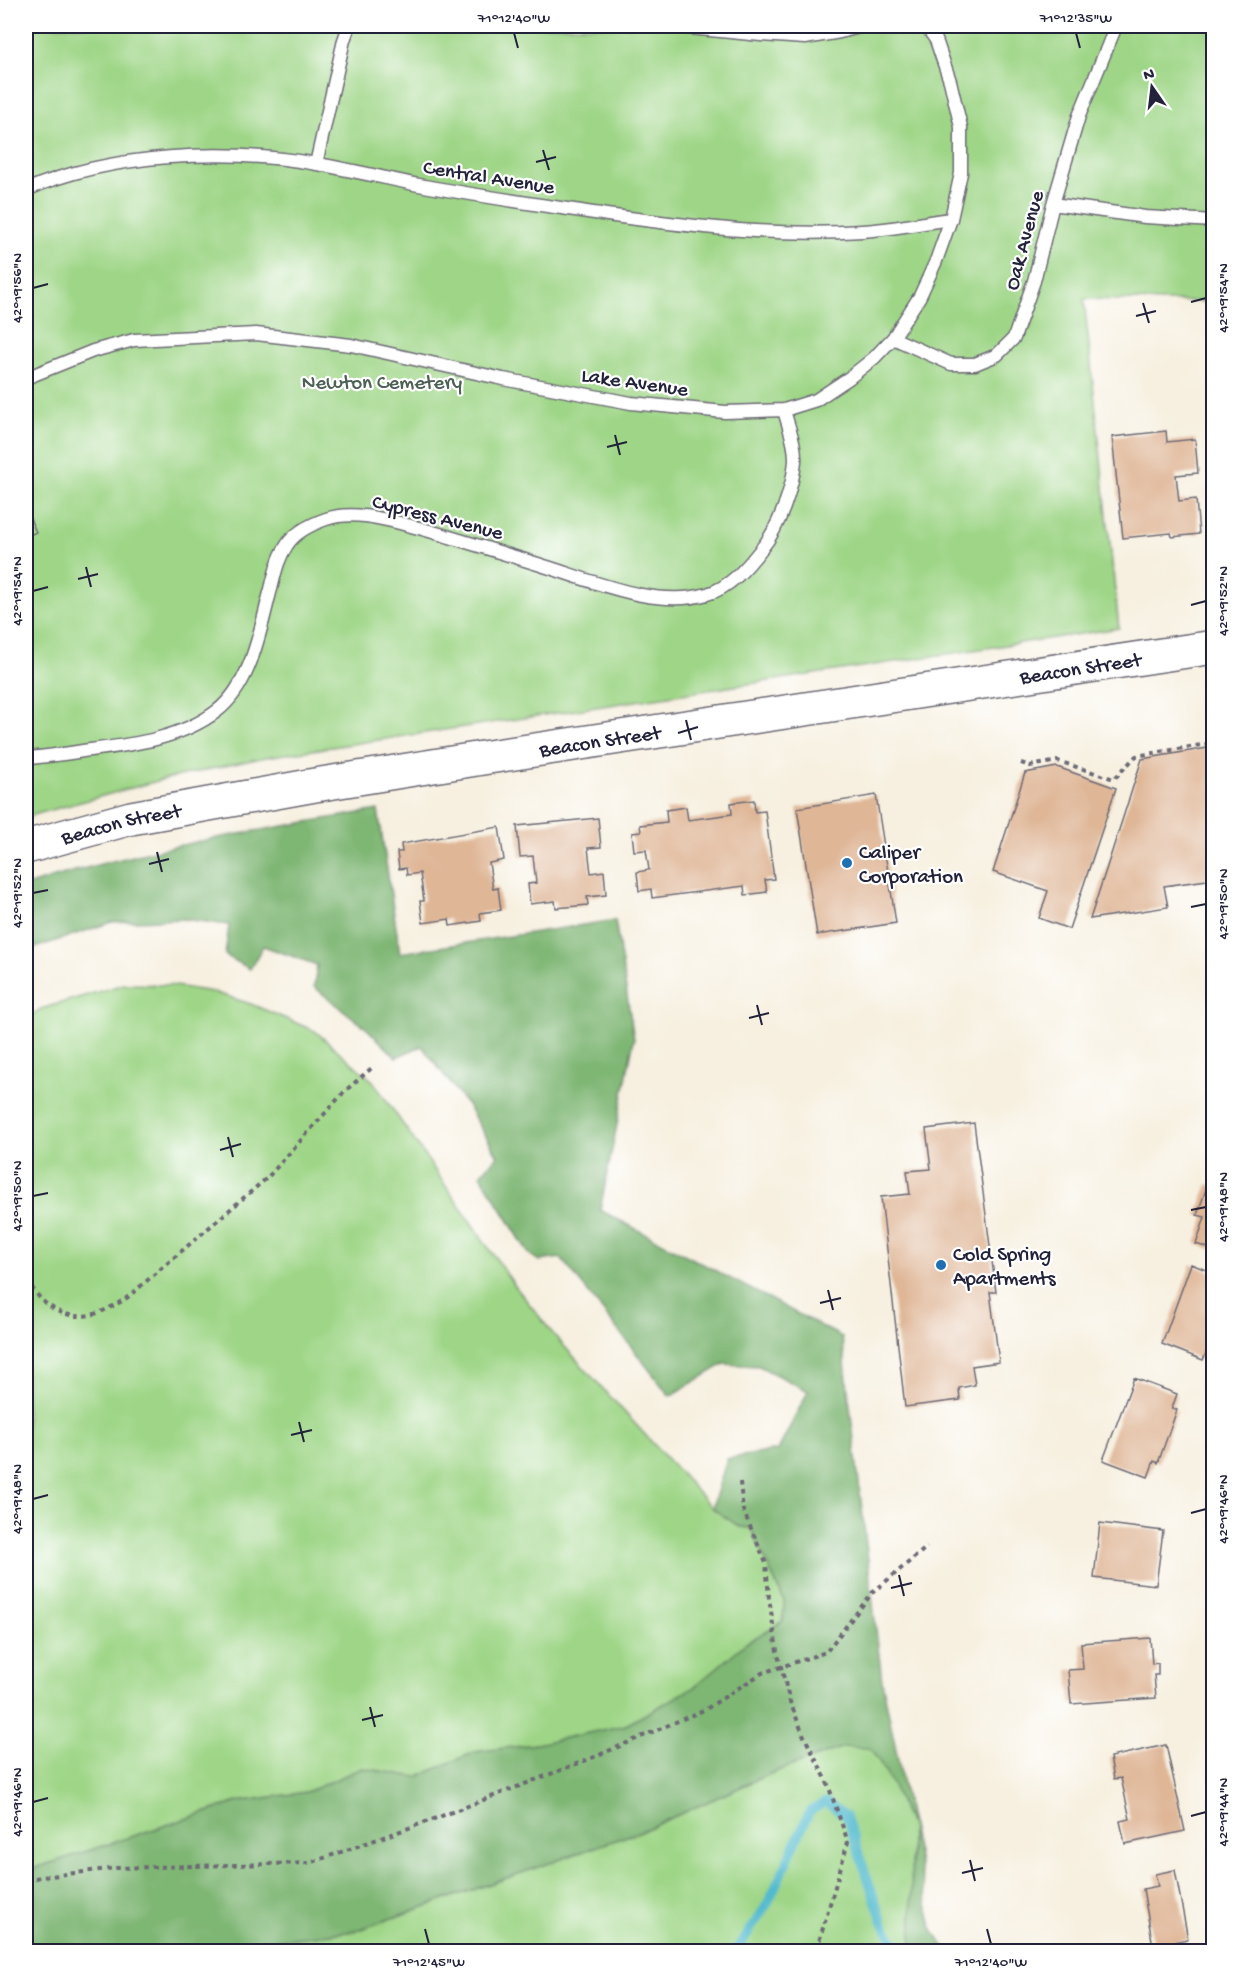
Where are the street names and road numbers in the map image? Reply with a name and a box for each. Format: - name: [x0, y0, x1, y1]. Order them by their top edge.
- street label: Central Avenue: [421, 157, 557, 202]
- street label: Oak Avenue: [1001, 187, 1052, 293]
- street label: Lake Avenue: [579, 365, 691, 404]
- street label: Cypress Avenue: [369, 491, 506, 548]
- street label: Beacon Street: [1017, 649, 1145, 692]
- street label: Beacon Street: [537, 722, 665, 765]
- street label: Beacon Street: [58, 800, 186, 853]

